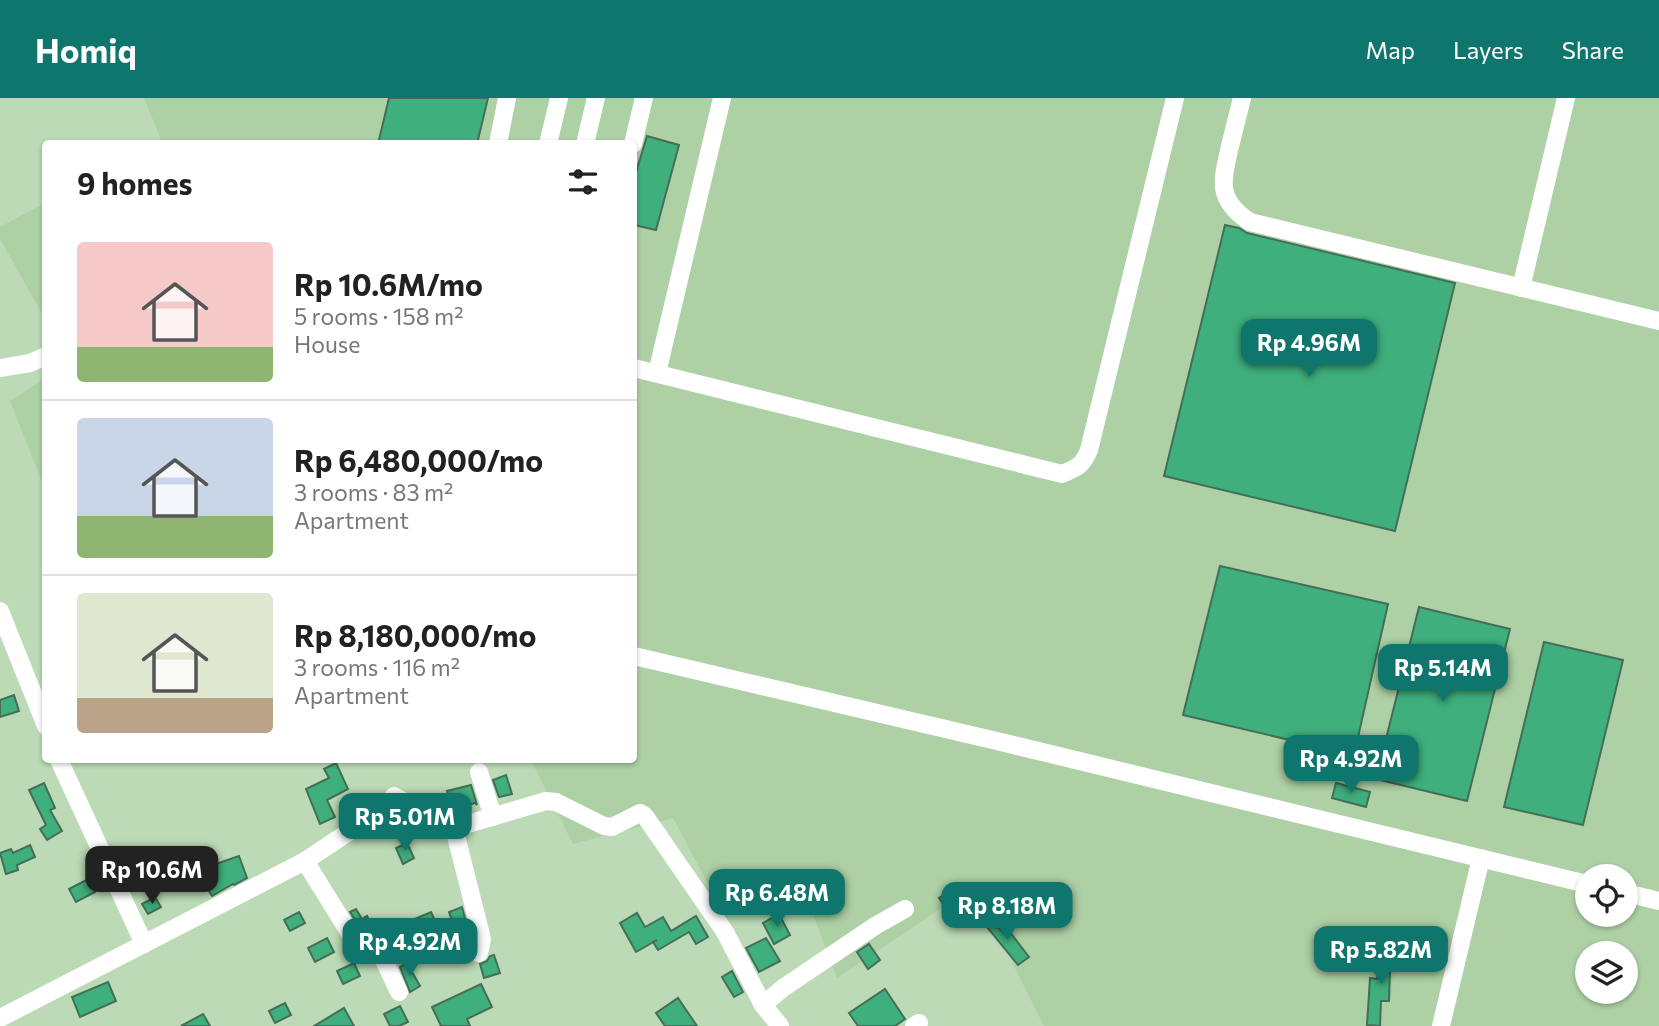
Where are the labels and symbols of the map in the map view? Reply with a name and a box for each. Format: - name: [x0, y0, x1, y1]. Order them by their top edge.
- pin: Rp 4.96M: [1237, 320, 1381, 379]
- pin: Rp 5.14M: [1371, 644, 1515, 704]
- pin: Rp 4.92M: [1279, 736, 1423, 795]
- pin: Rp 5.01M: [333, 794, 477, 853]
- pin: Rp 10.6M: [80, 846, 224, 906]
- pin: Rp 6.48M: [705, 870, 849, 929]
- pin: Rp 8.18M: [935, 882, 1079, 942]
- pin: Rp 4.92M: [338, 918, 482, 978]
- pin: Rp 5.82M: [1309, 926, 1453, 986]

